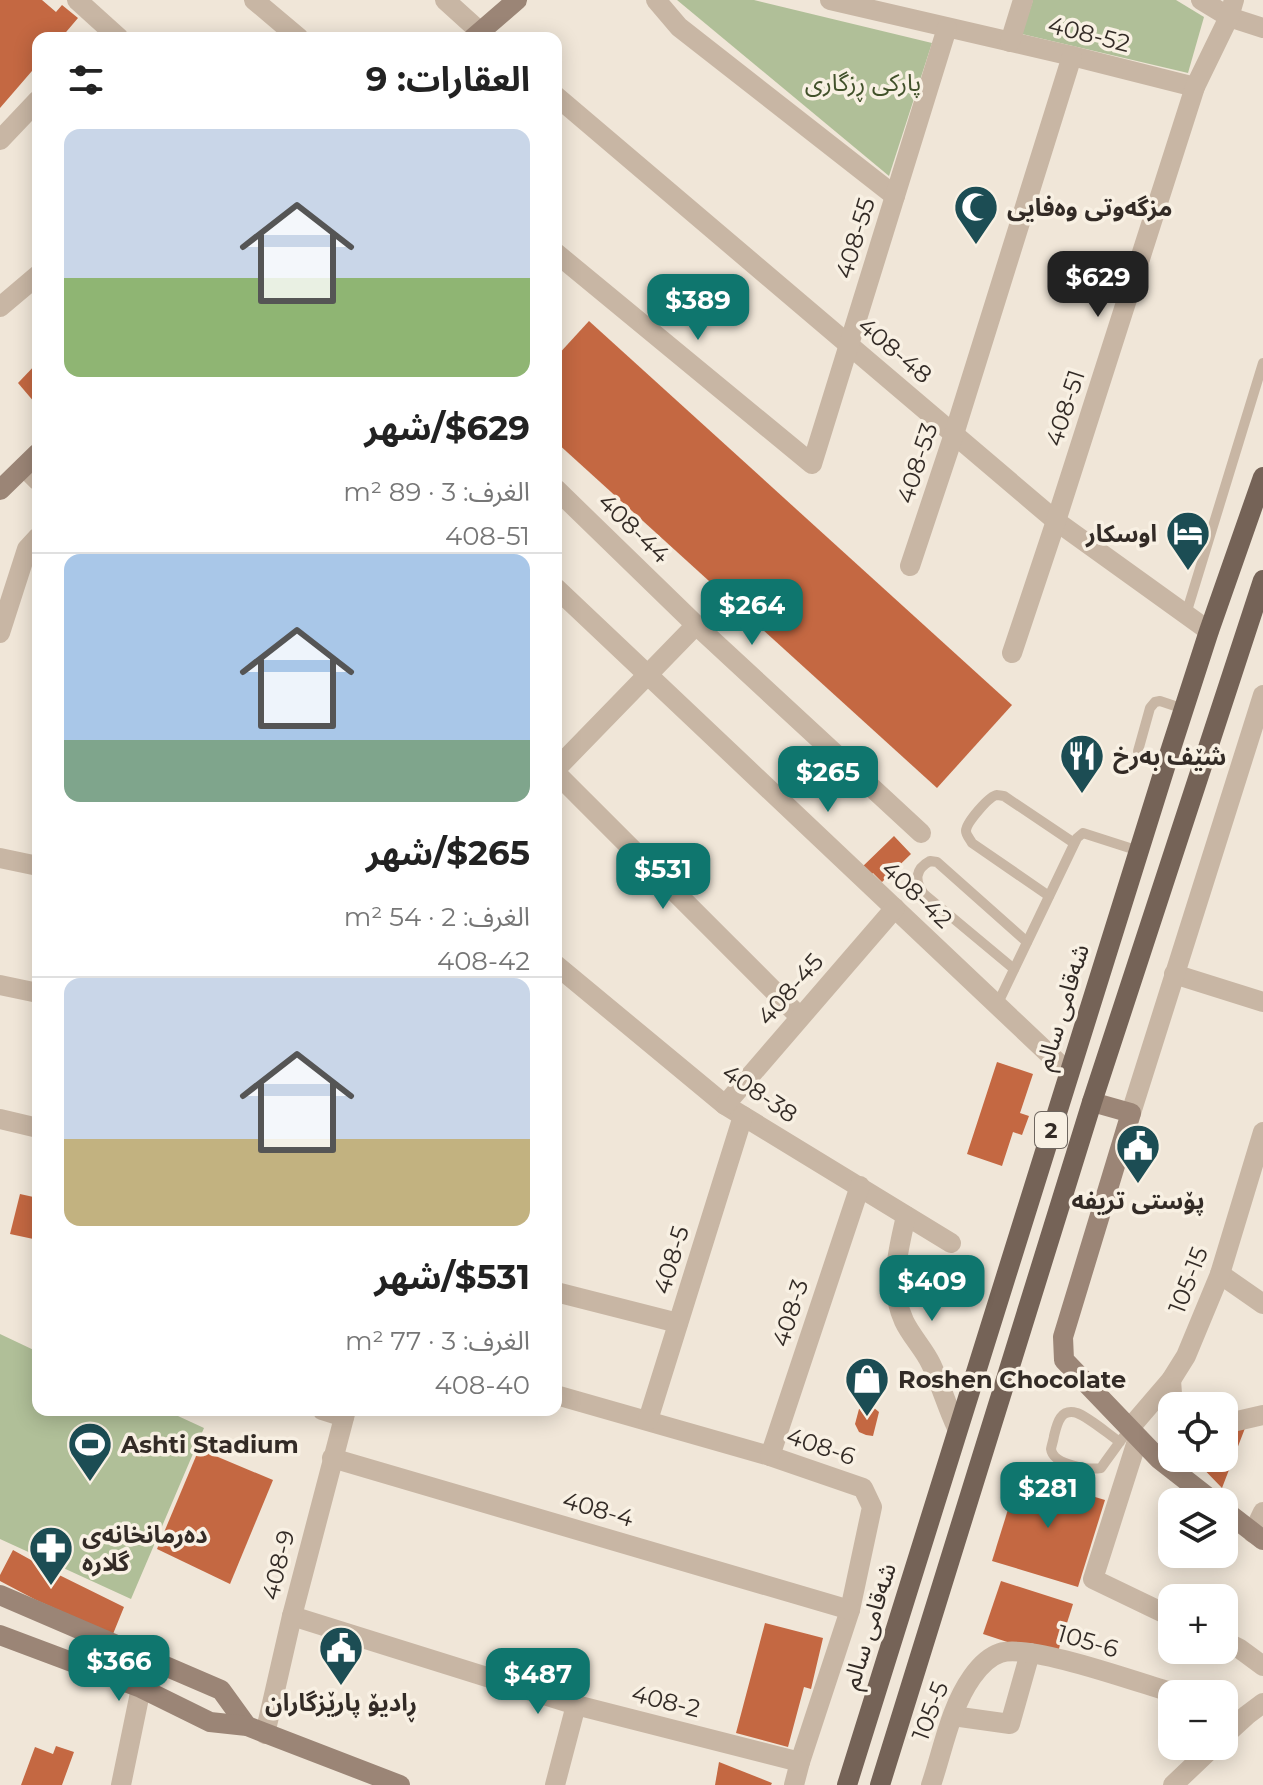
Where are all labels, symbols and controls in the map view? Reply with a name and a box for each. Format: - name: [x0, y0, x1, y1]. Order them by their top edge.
- street label: 408-52: [1045, 10, 1133, 58]
- icon: filters: [64, 58, 108, 102]
- text: العقارات: 9: [366, 58, 530, 100]
- park label: پارکی ڕزگاری: [805, 68, 921, 103]
- icon: home: [225, 181, 369, 325]
- mosque icon: مزگەوتی وەفایی: [952, 183, 1000, 246]
- place label: مزگەوتی وەفایی: [1007, 193, 1172, 222]
- street label: 408-55: [829, 194, 881, 282]
- pin: $629: [1051, 251, 1145, 319]
- text: $629: [1065, 261, 1131, 293]
- pin: $389: [651, 274, 745, 342]
- text: $389: [665, 284, 731, 316]
- street label: 408-48: [852, 311, 938, 389]
- street label: 408-51: [1039, 366, 1091, 450]
- text: $629/شهر: [365, 407, 530, 449]
- street label: 408-53: [890, 419, 944, 507]
- text: الغرف: 3 · 89 m²: [343, 476, 530, 508]
- street label: 408-44: [592, 487, 676, 569]
- hotel icon: اوسكار: [1164, 509, 1212, 572]
- place label: اوسكار: [1085, 519, 1157, 548]
- text: 408-51: [445, 520, 530, 552]
- pin: $264: [705, 579, 799, 647]
- text: $264: [719, 589, 785, 621]
- icon: home: [225, 606, 369, 750]
- restaurant icon: شێف بەرخ: [1058, 732, 1106, 795]
- place label: شێف بەرخ: [1113, 742, 1226, 774]
- pin: $265: [781, 746, 875, 814]
- text: $265: [796, 756, 860, 788]
- text: $265/شهر: [366, 832, 530, 874]
- pin: $531: [616, 843, 710, 911]
- text: $531: [634, 853, 692, 885]
- street label: 408-42: [876, 854, 958, 934]
- text: الغرف: 2 · 54 m²: [344, 901, 530, 933]
- street label: شەقامی سالم: [1029, 940, 1098, 1074]
- text: 408-42: [437, 945, 530, 977]
- street label: 408-45: [751, 947, 829, 1031]
- icon: home: [225, 1030, 369, 1174]
- street label: 408-38: [717, 1057, 803, 1129]
- road number: 2: [1035, 1112, 1067, 1148]
- public building icon: پۆستی تریفە: [1114, 1122, 1162, 1185]
- place label: پۆستی تریفە: [1071, 1186, 1205, 1216]
- street label: 408-5: [647, 1222, 695, 1298]
- street label: 105-15: [1162, 1243, 1214, 1317]
- pin: $409: [885, 1255, 979, 1323]
- text: $531/شهر: [374, 1256, 530, 1298]
- text: $409: [898, 1265, 966, 1297]
- street label: 408-3: [766, 1276, 814, 1350]
- text: الغرف: 3 · 77 m²: [345, 1325, 530, 1357]
- shop icon: Roshen Chocolate: [843, 1355, 891, 1418]
- place label: Roshen Chocolate: [898, 1365, 1126, 1394]
- text: 408-40: [434, 1369, 530, 1401]
- map controls: [1158, 1392, 1238, 1760]
- button: locate: [1158, 1392, 1238, 1472]
- sports icon: Ashti Stadium: [66, 1420, 114, 1483]
- street label: 408-6: [783, 1421, 859, 1471]
- place label: Ashti Stadium: [120, 1430, 299, 1459]
- pin: $281: [1001, 1462, 1095, 1530]
- text: $281: [1018, 1472, 1078, 1504]
- street label: 408-4: [559, 1485, 637, 1533]
- button: layers: [1158, 1488, 1238, 1568]
- place label: دەرمانخانەی گلارە: [82, 1520, 208, 1577]
- pharmacy icon: دەرمانخانەی گلارە: [27, 1524, 75, 1587]
- street label: 408-9: [255, 1527, 301, 1603]
- street label: شەقامی سالم: [836, 1559, 905, 1693]
- button: +: [1158, 1584, 1238, 1664]
- street label: 105-6: [1054, 1619, 1122, 1663]
- public building icon: ڕادیۆ پارێزگاران: [317, 1624, 365, 1687]
- pin: $366: [72, 1635, 166, 1703]
- text: $366: [86, 1645, 152, 1677]
- pin: $487: [491, 1648, 585, 1716]
- text: $487: [504, 1658, 572, 1690]
- street label: 105-5: [906, 1677, 954, 1745]
- street label: 408-2: [629, 1679, 703, 1723]
- button: −: [1158, 1680, 1238, 1760]
- place label: ڕادیۆ پارێزگاران: [265, 1688, 417, 1723]

